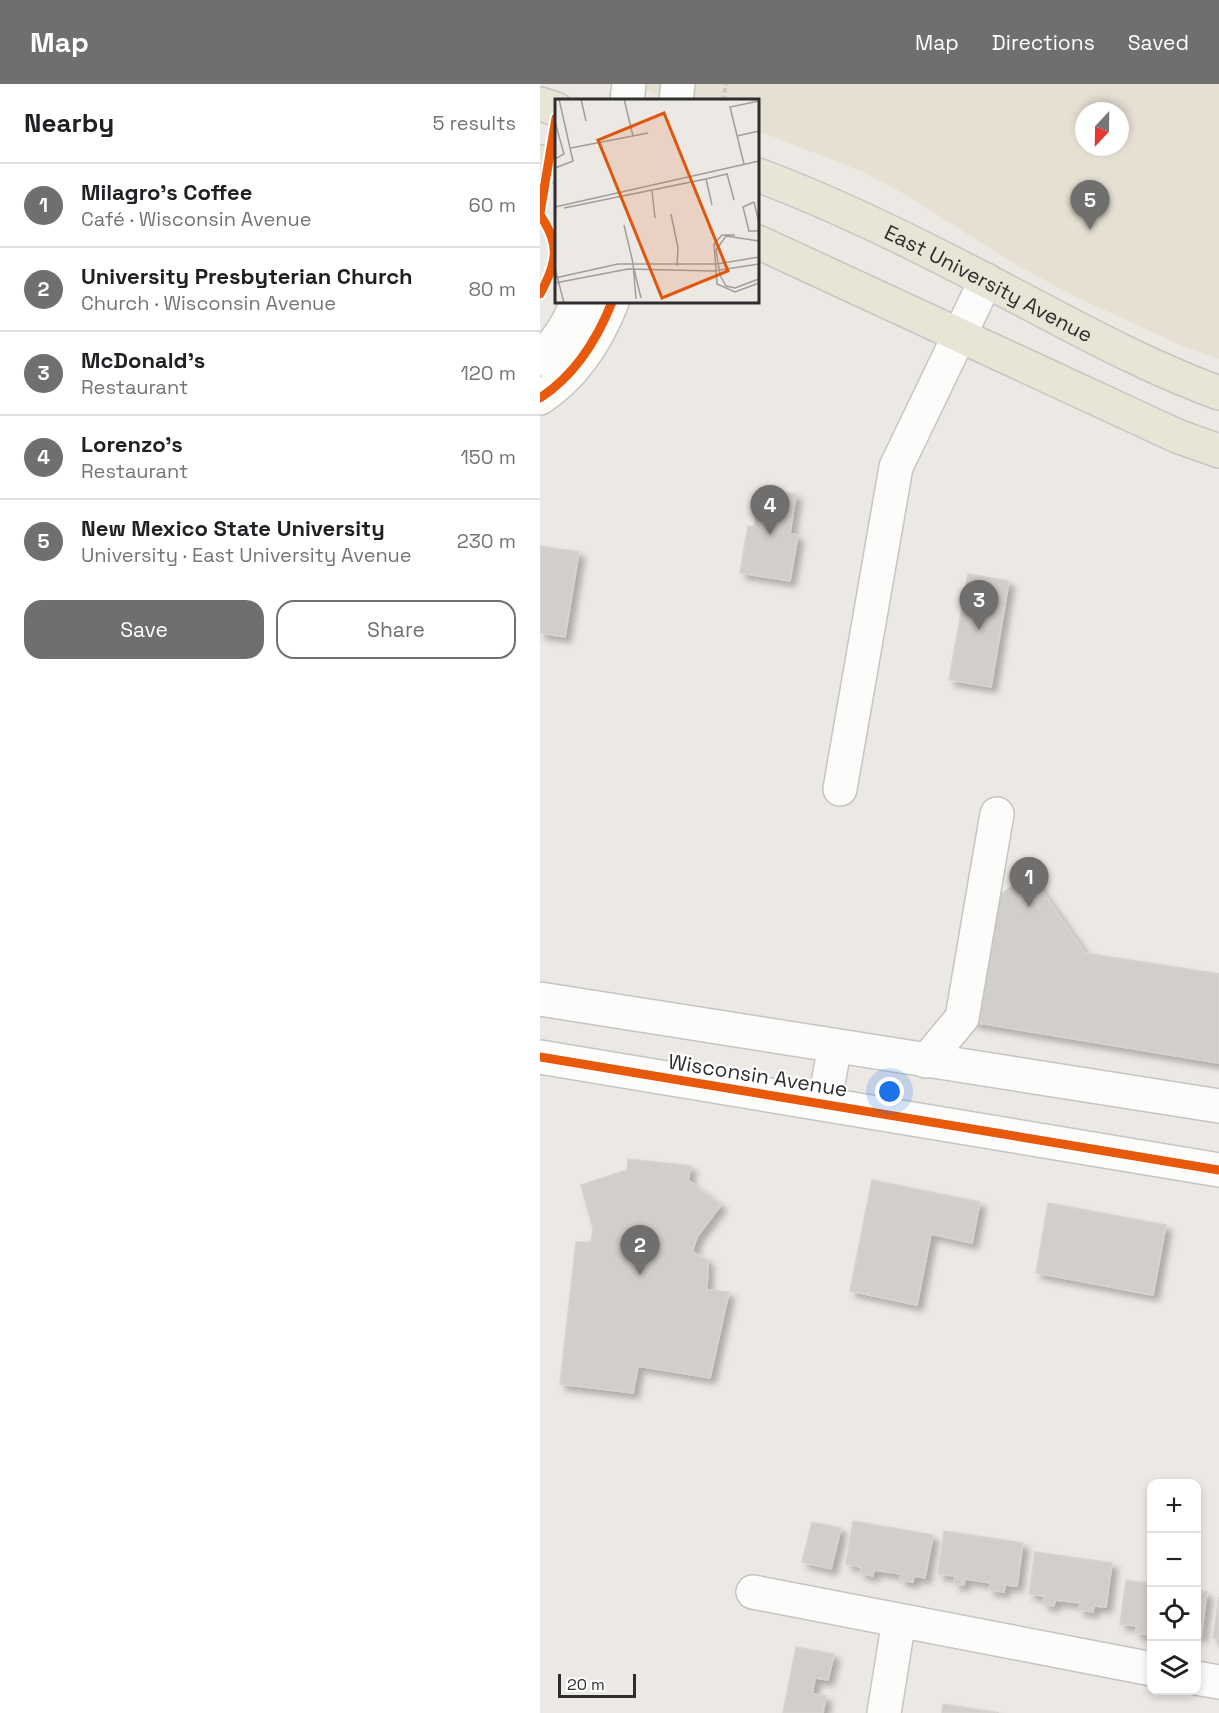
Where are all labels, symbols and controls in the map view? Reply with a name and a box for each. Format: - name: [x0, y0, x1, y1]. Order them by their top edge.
- text: Map: [30, 24, 89, 60]
- text: Map: [915, 29, 959, 56]
- text: Directions: [992, 29, 1095, 56]
- text: Saved: [1128, 29, 1189, 56]
- inset map: [555, 99, 759, 303]
- north arrow: [1075, 102, 1129, 156]
- text: Nearby: [24, 106, 114, 140]
- text: 5 results: [432, 110, 516, 136]
- text: Milagro's Coffee: [81, 178, 252, 206]
- pin: 5: [1070, 180, 1110, 230]
- text: 1: [39, 192, 48, 218]
- text: 60 m: [469, 192, 516, 218]
- text: Café · Wisconsin Avenue: [81, 206, 312, 232]
- street label: East University Avenue: [880, 218, 1098, 348]
- text: University Presbyterian Church: [81, 262, 413, 290]
- text: 2: [38, 276, 49, 302]
- text: 80 m: [468, 276, 516, 302]
- text: Church · Wisconsin Avenue: [81, 290, 336, 316]
- text: McDonald's: [81, 346, 205, 374]
- text: 3: [37, 360, 50, 386]
- text: 120 m: [460, 360, 516, 386]
- text: Restaurant: [81, 374, 188, 400]
- text: Lorenzo's: [81, 430, 183, 458]
- text: 4: [37, 444, 50, 470]
- text: 150 m: [461, 444, 516, 470]
- text: Restaurant: [81, 458, 188, 484]
- pin: 4: [750, 486, 790, 535]
- text: New Mexico State University: [81, 514, 385, 542]
- text: 5: [38, 528, 50, 554]
- text: 230 m: [457, 528, 516, 554]
- text: University · East University Avenue: [81, 542, 412, 568]
- pin: 3: [960, 580, 998, 630]
- button: Save: [24, 600, 264, 659]
- button: Share: [276, 600, 516, 659]
- pin: 1: [1010, 858, 1048, 907]
- street label: Wisconsin Avenue: [666, 1047, 850, 1103]
- your location: [875, 1077, 904, 1106]
- pin: 2: [620, 1226, 660, 1275]
- map controls: [1147, 1479, 1201, 1695]
- button: +: [1147, 1479, 1201, 1533]
- button: −: [1147, 1533, 1201, 1587]
- button: locate: [1147, 1587, 1201, 1641]
- button: layers: [1147, 1641, 1201, 1695]
- scale bar: [558, 1671, 636, 1698]
- text: 20 m: [567, 1674, 605, 1695]

